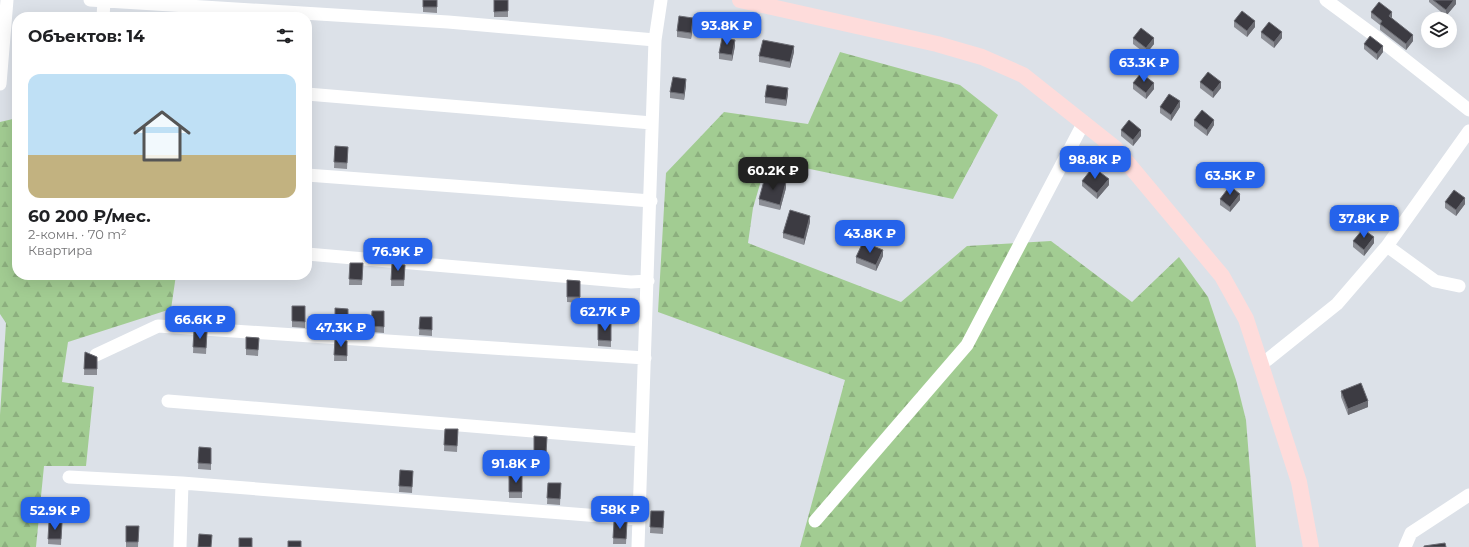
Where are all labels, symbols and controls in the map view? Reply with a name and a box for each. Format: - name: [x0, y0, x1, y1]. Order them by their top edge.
- pin: 93.8K ₽: [690, 12, 764, 46]
- map controls: [1421, 12, 1457, 48]
- button: layers: [1421, 12, 1457, 48]
- text: 93.8K ₽: [701, 17, 753, 33]
- icon: filters: [274, 25, 296, 47]
- text: Объектов: 14: [28, 26, 145, 46]
- pin: 63.3K ₽: [1107, 49, 1181, 83]
- text: 63.3K ₽: [1119, 54, 1169, 70]
- icon: home: [126, 100, 198, 172]
- pin: 98.8K ₽: [1058, 146, 1132, 180]
- text: 98.8K ₽: [1069, 151, 1121, 167]
- pin: 60.2K ₽: [736, 157, 810, 191]
- text: 60.2K ₽: [747, 162, 799, 178]
- pin: 63.5K ₽: [1193, 162, 1267, 196]
- text: 63.5K ₽: [1205, 167, 1255, 183]
- pin: 37.8K ₽: [1327, 205, 1401, 239]
- text: 60 200 ₽/мес.: [28, 206, 151, 226]
- text: 37.8K ₽: [1339, 210, 1389, 226]
- pin: 43.8K ₽: [833, 220, 907, 254]
- text: 43.8K ₽: [844, 225, 896, 241]
- text: 2-комн. · 70 m²: [28, 226, 127, 242]
- pin: 76.9K ₽: [361, 238, 435, 272]
- text: Квартира: [28, 242, 93, 258]
- text: 76.9K ₽: [372, 243, 424, 259]
- pin: 62.7K ₽: [568, 298, 642, 332]
- text: 62.7K ₽: [580, 303, 630, 319]
- pin: 66.6K ₽: [163, 306, 237, 340]
- text: 66.6K ₽: [174, 311, 226, 327]
- pin: 47.3K ₽: [304, 314, 378, 348]
- text: 47.3K ₽: [316, 319, 366, 335]
- pin: 91.8K ₽: [479, 450, 553, 484]
- text: 91.8K ₽: [492, 455, 540, 471]
- pin: 58K ₽: [592, 496, 648, 530]
- pin: 52.9K ₽: [18, 497, 92, 531]
- text: 58K ₽: [600, 501, 640, 517]
- text: 52.9K ₽: [30, 502, 80, 518]

